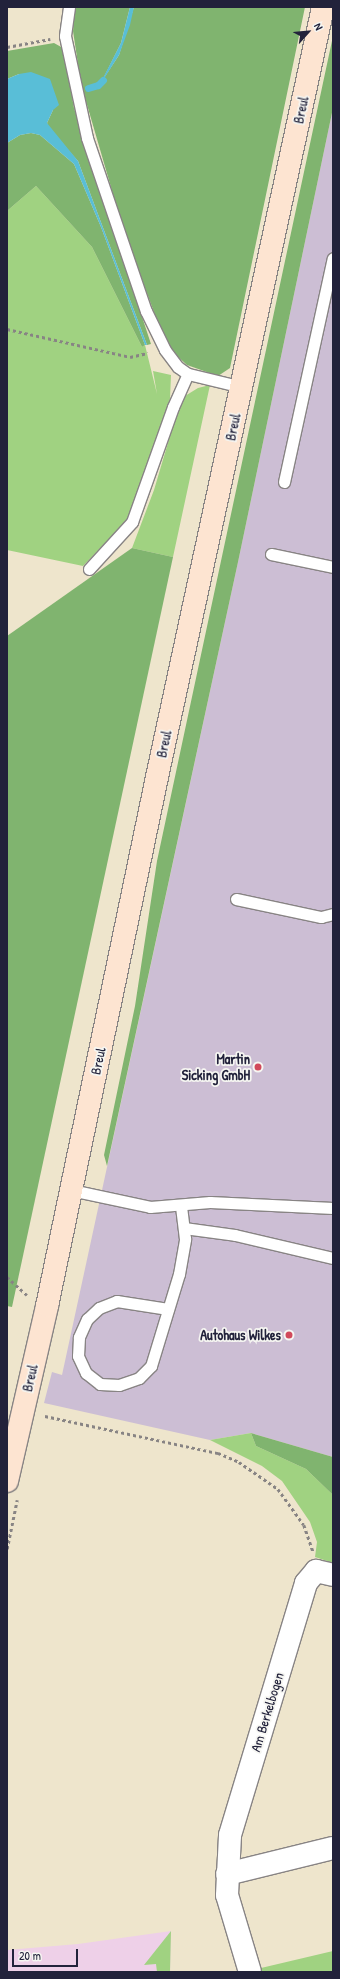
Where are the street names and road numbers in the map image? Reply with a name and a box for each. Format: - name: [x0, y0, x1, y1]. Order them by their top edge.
- street label: Breul: [290, 95, 312, 125]
- street label: Breul: [222, 412, 244, 442]
- street label: Breul: [153, 729, 175, 759]
- street label: Breul: [87, 1046, 109, 1076]
- street label: Breul: [19, 1363, 41, 1393]
- street label: Am Berkelbogen: [247, 1670, 287, 1754]

